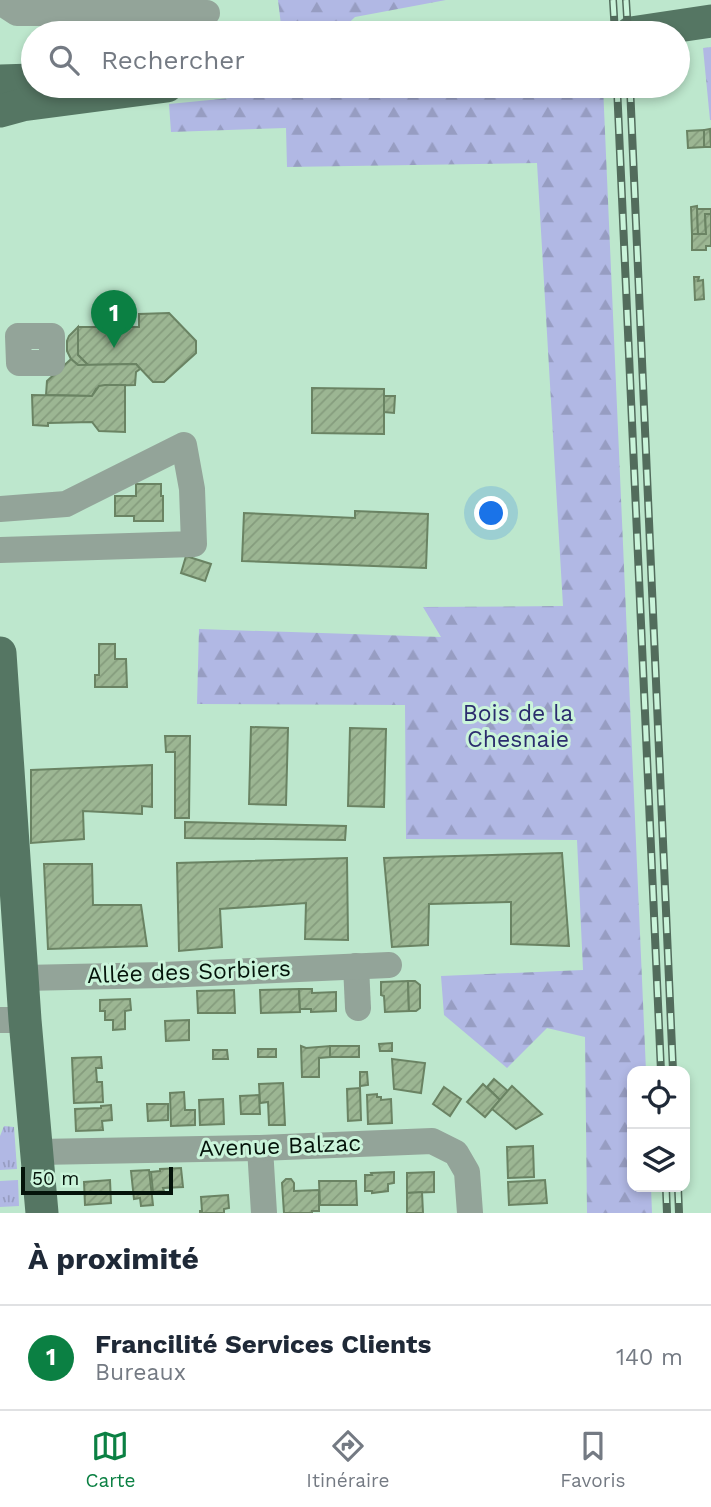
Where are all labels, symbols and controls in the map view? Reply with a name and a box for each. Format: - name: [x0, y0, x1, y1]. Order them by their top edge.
- search box: [21, 21, 690, 98]
- icon: search: [45, 41, 83, 79]
- text: Rechercher: [101, 45, 245, 75]
- pin: 1: [91, 290, 137, 348]
- your location: [474, 496, 508, 530]
- park label: Bois de la Chesnaie: [463, 700, 573, 753]
- street label: Allée des Sorbiers: [87, 955, 291, 989]
- map controls: [627, 1066, 690, 1192]
- button: locate: [627, 1066, 690, 1129]
- button: layers: [627, 1129, 690, 1192]
- street label: Avenue Balzac: [198, 1130, 362, 1162]
- scale bar: [21, 1164, 173, 1196]
- text: 50 m: [32, 1167, 79, 1190]
- text: À proximité: [28, 1241, 199, 1276]
- text: Francilité Services Clients: [95, 1329, 431, 1359]
- text: 1: [46, 1344, 56, 1371]
- text: 140 m: [616, 1344, 683, 1371]
- text: Bureaux: [95, 1359, 186, 1386]
- tab: Carte: [85, 1427, 135, 1492]
- tab: Itinéraire: [306, 1427, 389, 1492]
- tab: Favoris: [560, 1427, 626, 1492]

